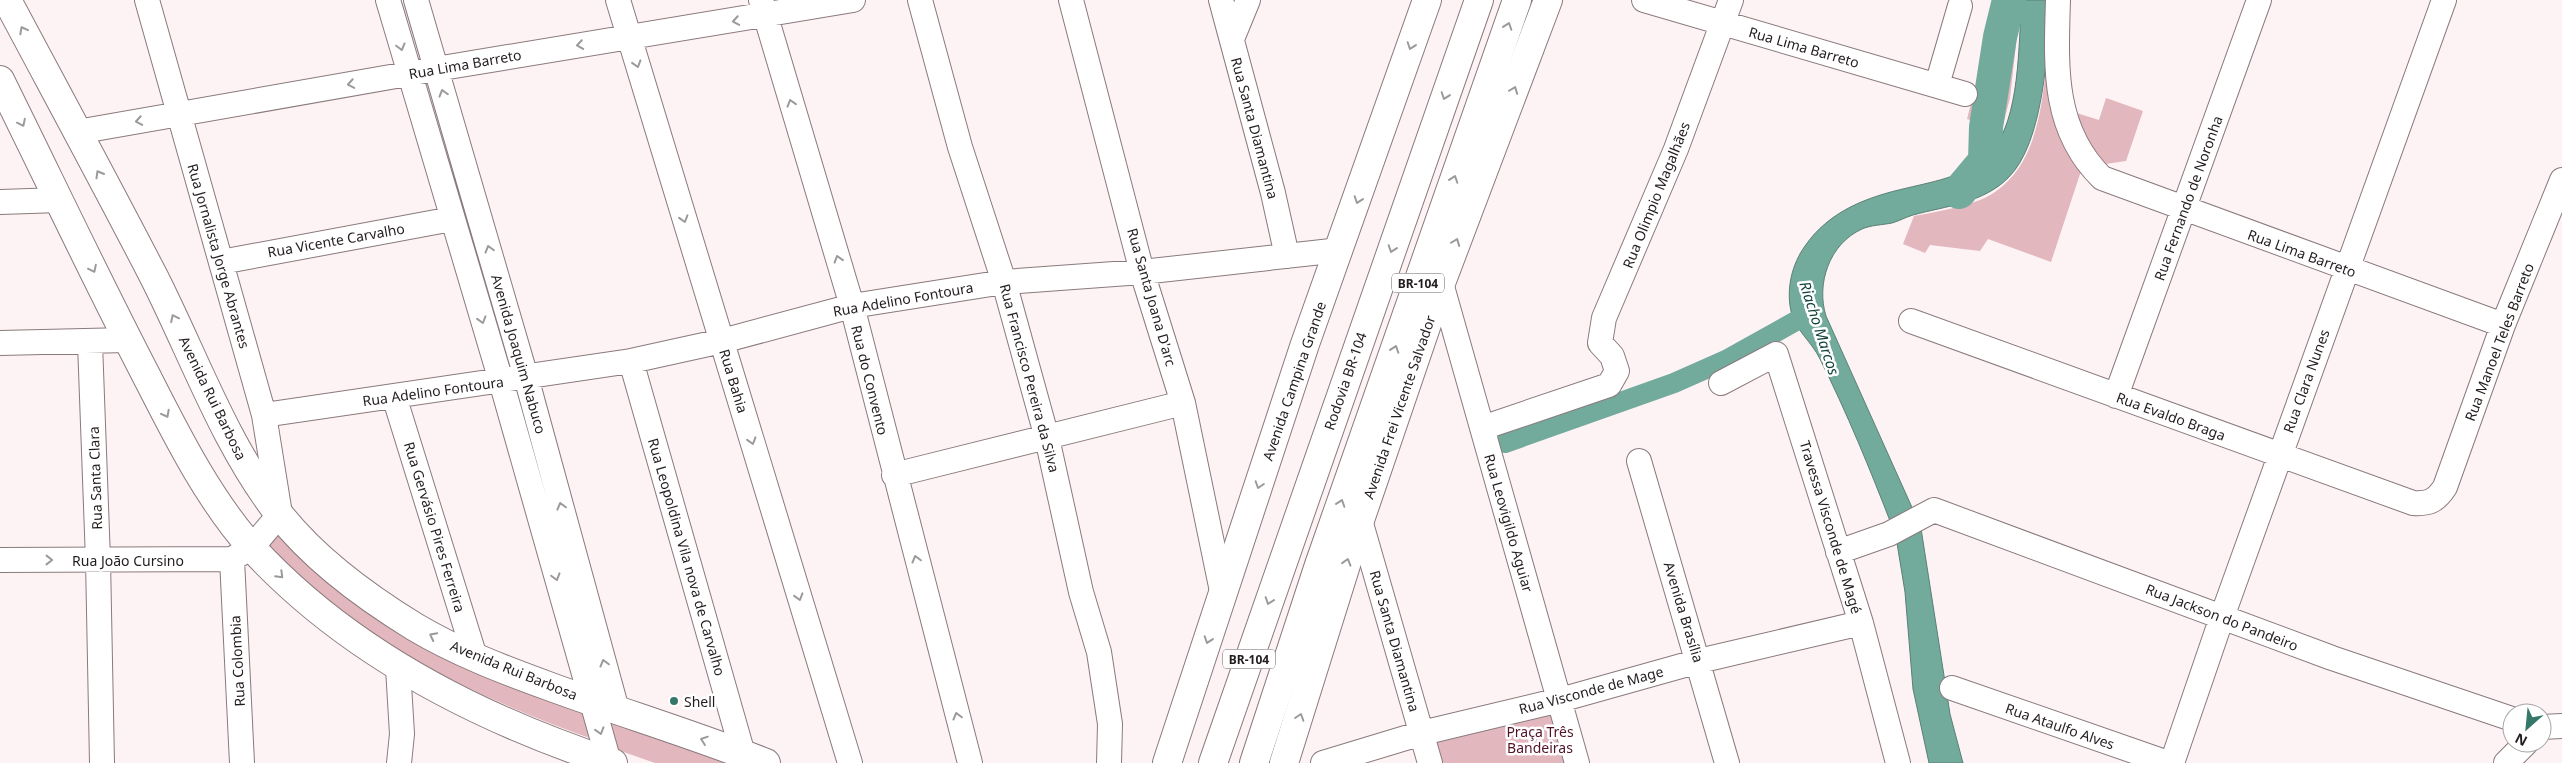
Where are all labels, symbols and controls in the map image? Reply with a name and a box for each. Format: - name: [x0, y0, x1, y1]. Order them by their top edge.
- one-way arrow: [731, 15, 740, 25]
- one-way arrow: [1502, 22, 1512, 31]
- street label: Rua Lima Barreto: [1747, 22, 1861, 72]
- one-way arrow: [19, 26, 29, 35]
- one-way arrow: [576, 39, 584, 49]
- one-way arrow: [1407, 41, 1417, 50]
- one-way arrow: [395, 42, 405, 51]
- street label: Rua Lima Barreto: [407, 45, 523, 83]
- street label: Rua Santa Diamantina: [1227, 55, 1283, 201]
- one-way arrow: [631, 59, 641, 67]
- one-way arrow: [347, 78, 355, 88]
- one-way arrow: [1508, 86, 1518, 95]
- one-way arrow: [439, 89, 449, 97]
- one-way arrow: [1441, 91, 1451, 99]
- one-way arrow: [787, 100, 797, 108]
- street label: Rua Fernando de Noronha: [2149, 113, 2227, 283]
- one-way arrow: [135, 116, 144, 126]
- one-way arrow: [15, 118, 26, 127]
- street label: Rua Olimpio Magalhães: [1618, 119, 1694, 271]
- street label: Rua Jornalista Jorge Abrantes: [184, 161, 255, 351]
- one-way arrow: [95, 170, 105, 179]
- one-way arrow: [1449, 176, 1459, 184]
- one-way arrow: [1354, 195, 1364, 203]
- one-way arrow: [679, 214, 689, 223]
- street label: Rua Vicente Carvalho: [266, 219, 406, 261]
- street label: Rua Lima Barreto: [2245, 225, 2359, 281]
- street label: Rua Santa Joana D'arc: [1123, 226, 1181, 369]
- one-way arrow: [1450, 238, 1461, 247]
- one-way arrow: [1387, 244, 1397, 253]
- one-way arrow: [484, 245, 494, 253]
- one-way arrow: [833, 256, 843, 264]
- street label: Rua Manoel Teles Barreto: [2460, 260, 2538, 424]
- one-way arrow: [87, 264, 97, 273]
- street label: Avenida Joaquim Nabuco: [487, 272, 551, 436]
- road number: BR-104: [1392, 274, 1444, 292]
- street label: Rua Adelino Fontoura: [831, 277, 975, 321]
- water label: Riacho Marcos: [1795, 279, 1845, 378]
- street label: Rua Francisco Pereira da Silva: [996, 282, 1064, 474]
- street label: Avenida Campina Grande: [1258, 299, 1330, 463]
- street label: Avenida Frei Vicente Salvador: [1359, 312, 1439, 501]
- one-way arrow: [170, 314, 180, 323]
- one-way arrow: [477, 316, 487, 324]
- street label: Rua do Convento: [847, 323, 893, 437]
- street label: Rua Clara Nunes: [2278, 326, 2334, 435]
- street label: Rodovia BR-104: [1319, 329, 1371, 433]
- street label: Avenida Rui Barbosa: [175, 333, 251, 463]
- one-way arrow: [1389, 346, 1399, 354]
- street label: Rua Bahia: [715, 347, 753, 415]
- street label: Rua Adelino Fontoura: [361, 372, 505, 410]
- street label: Rua Evaldo Braga: [2114, 387, 2228, 445]
- one-way arrow: [160, 409, 170, 418]
- street label: Rua Santa Clara: [84, 426, 106, 530]
- street label: Rua Leopoldina Vila nova de Carvalho: [644, 436, 730, 678]
- one-way arrow: [747, 437, 757, 445]
- street label: Travessa Visconde de Magé: [1796, 438, 1866, 616]
- street label: Rua Gervásio Pires Ferreira: [400, 439, 470, 615]
- street label: Rua Leovigildo Aguiar: [1480, 452, 1538, 595]
- one-way arrow: [1255, 481, 1265, 489]
- one-way arrow: [1335, 499, 1345, 507]
- one-way arrow: [557, 503, 567, 511]
- street label: Rua João Cursino: [72, 551, 184, 570]
- one-way arrow: [911, 554, 922, 563]
- one-way arrow: [45, 555, 53, 565]
- one-way arrow: [1342, 558, 1352, 566]
- street label: Avenida Brasília: [1660, 559, 1708, 665]
- street label: Rua Santa Diamantina: [1366, 568, 1424, 714]
- one-way arrow: [274, 569, 283, 578]
- one-way arrow: [550, 573, 560, 581]
- street label: Rua Jackson do Pandeiro: [2143, 579, 2301, 655]
- one-way arrow: [794, 592, 804, 600]
- one-way arrow: [1264, 596, 1274, 605]
- street label: Rua Colombia: [225, 615, 249, 707]
- one-way arrow: [429, 632, 438, 642]
- one-way arrow: [1204, 635, 1214, 644]
- street label: Avenida Rui Barbosa: [448, 636, 580, 704]
- road number: BR-104: [1223, 650, 1275, 669]
- one-way arrow: [599, 658, 610, 667]
- street label: Rua Visconde de Mage: [1517, 662, 1665, 718]
- place label: Shell: [684, 692, 715, 711]
- marker: Shell: [668, 695, 680, 707]
- street label: Rua Ataulfo Alves: [2003, 698, 2117, 754]
- north arrow: [2502, 703, 2552, 753]
- one-way arrow: [952, 711, 963, 720]
- one-way arrow: [1294, 713, 1304, 722]
- park label: Praça Três Bandeiras: [1506, 722, 1574, 757]
- one-way arrow: [594, 727, 604, 735]
- text: N: [2511, 729, 2530, 751]
- one-way arrow: [700, 736, 708, 746]

